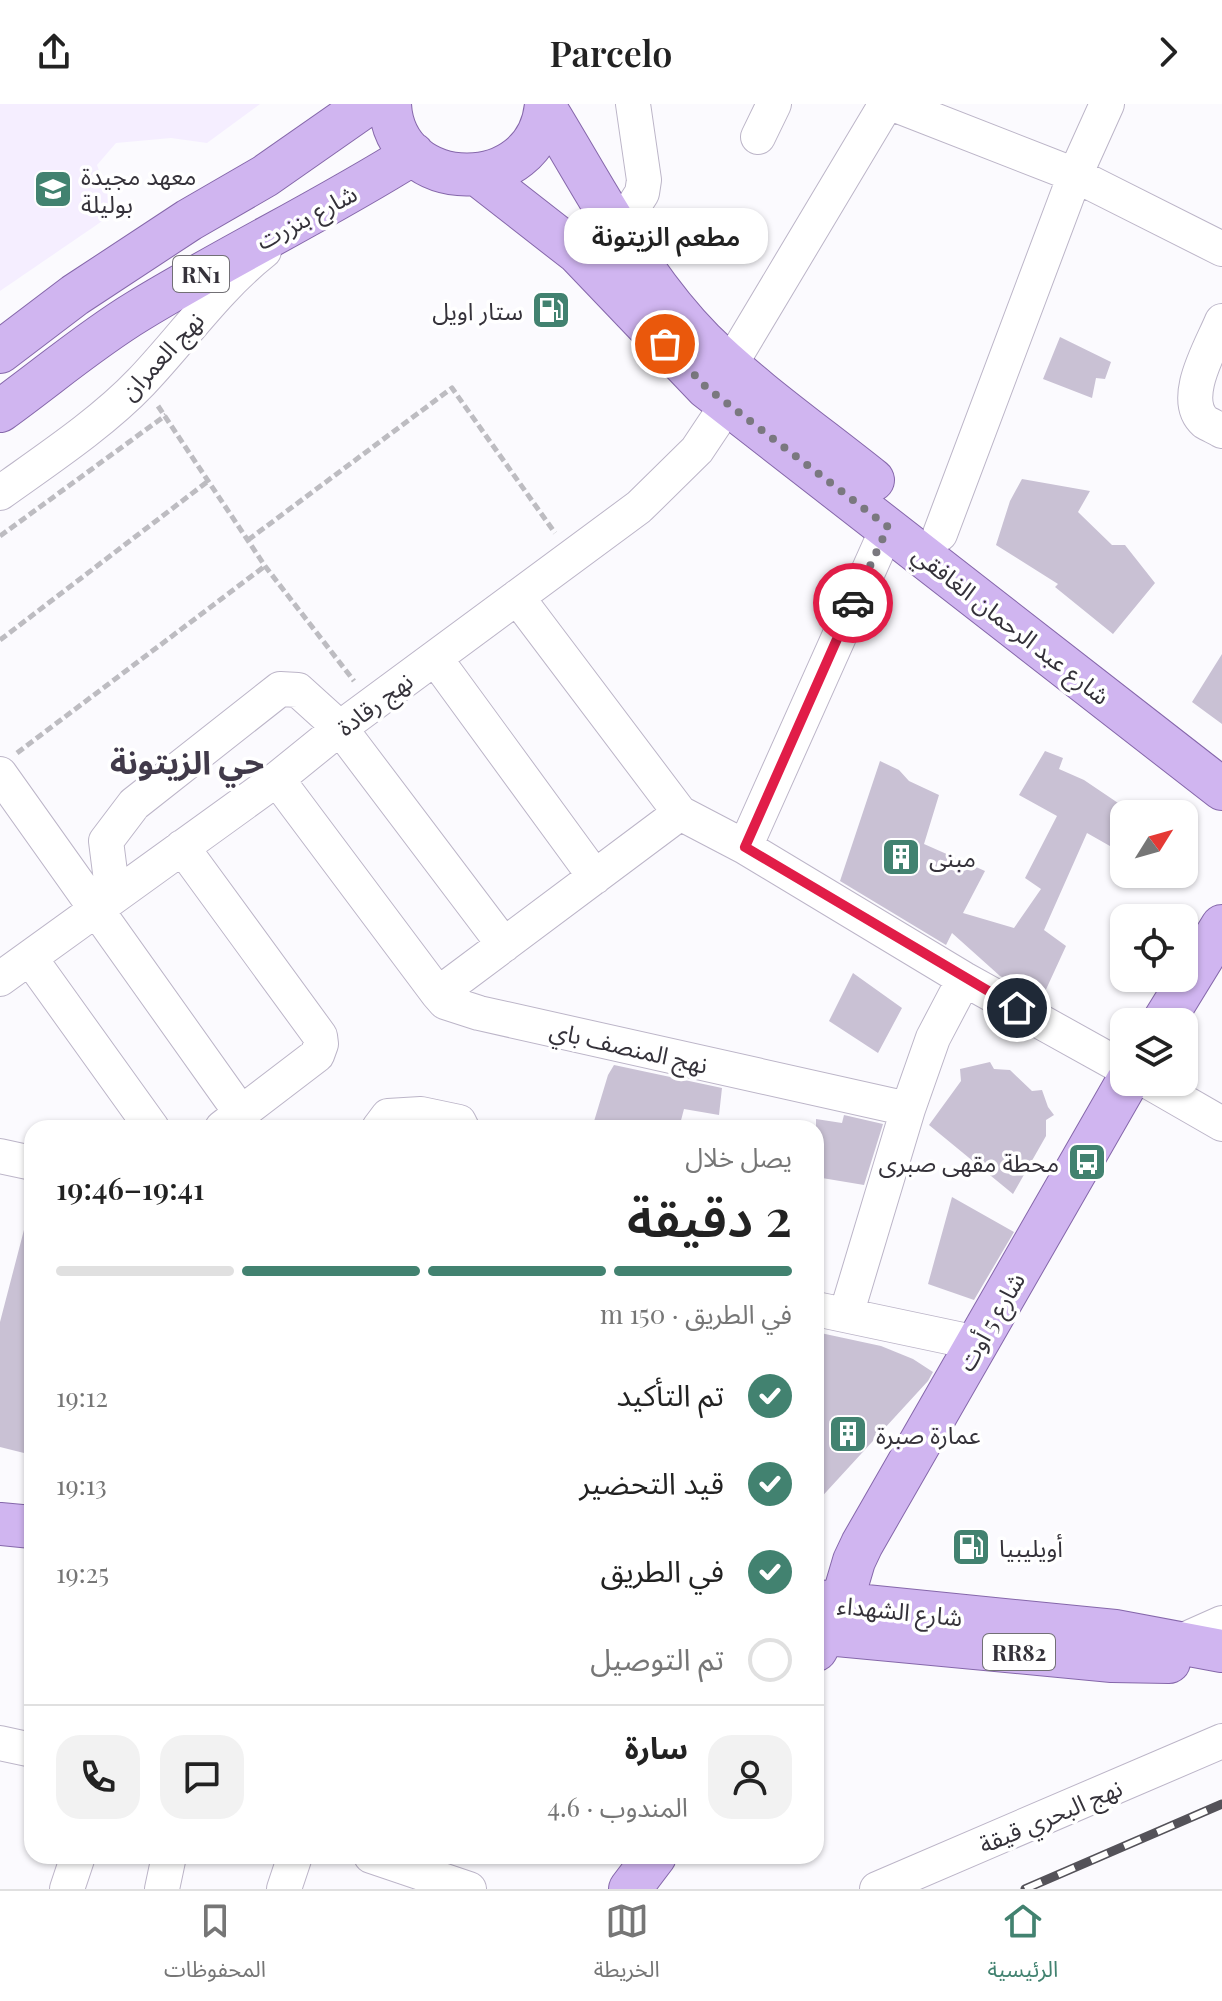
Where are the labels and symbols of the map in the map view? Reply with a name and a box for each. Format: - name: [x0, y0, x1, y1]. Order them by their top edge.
- place label: معهد مجيدة بوليلة: [81, 159, 196, 219]
- school or university icon: معهد مجيدة بوليلة: [32, 168, 74, 210]
- street label: شارع بنزرت: [250, 176, 363, 259]
- callout: مطعم الزيتونة: [563, 208, 767, 264]
- road number: RN1: [173, 256, 229, 292]
- fuel station icon: ستار اويل: [530, 289, 572, 331]
- place label: ستار اويل: [432, 294, 523, 326]
- street label: نهج العمران: [112, 304, 212, 408]
- pin: [631, 310, 699, 378]
- street label: شارع عبد الرحمان الغافقي: [904, 537, 1117, 715]
- courier: [813, 563, 893, 643]
- street label: نهج رقادة: [330, 664, 420, 744]
- district label: حي الزيتونة: [110, 739, 264, 788]
- north arrow: [1110, 800, 1198, 888]
- building icon: مبنى: [880, 836, 922, 878]
- place label: مبنى: [929, 841, 976, 873]
- pin: [983, 974, 1051, 1042]
- street label: نهج المنصف باي: [546, 1012, 711, 1084]
- bus stop icon: محطة مقهى صبرى: [1066, 1141, 1108, 1183]
- place label: محطة مقهى صبرى: [878, 1146, 1059, 1178]
- street label: شارع 5 أوت: [949, 1266, 1034, 1378]
- building icon: عمارة صبرة: [827, 1413, 869, 1455]
- place label: عمارة صبرة: [876, 1418, 981, 1450]
- fuel station icon: أويليبيا: [950, 1526, 992, 1568]
- place label: أويليبيا: [999, 1531, 1063, 1563]
- street label: شارع الشهداء: [836, 1588, 964, 1635]
- road number: RR82: [983, 1634, 1055, 1670]
- street label: نهج البحري قيقة: [974, 1770, 1128, 1864]

